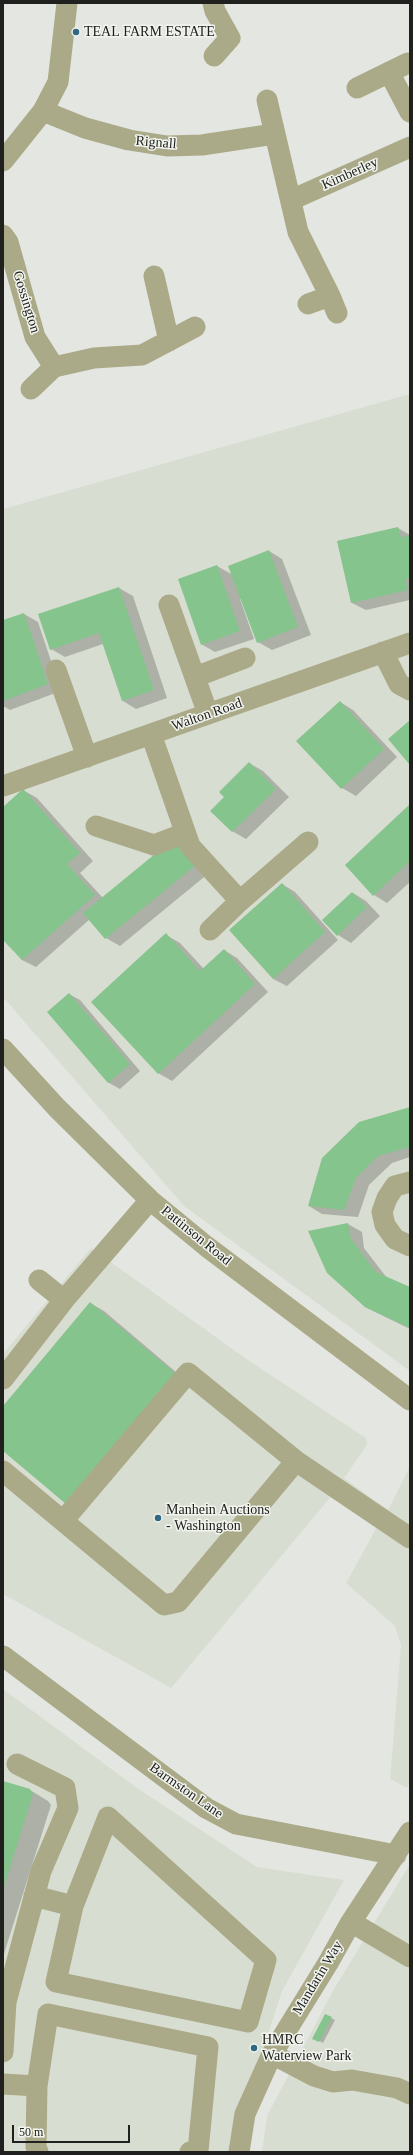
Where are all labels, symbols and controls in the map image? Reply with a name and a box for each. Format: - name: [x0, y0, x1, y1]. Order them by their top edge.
- place label: TEAL FARM ESTATE: [84, 24, 215, 40]
- marker: TEAL FARM ESTATE: [71, 27, 81, 37]
- street label: Rignall: [135, 133, 177, 153]
- street label: Kimberley: [319, 154, 381, 194]
- street label: Gossington: [9, 269, 43, 335]
- street label: Walton Road: [170, 695, 244, 735]
- street label: Pattinson Road: [158, 1203, 234, 1269]
- place label: Manhein Auctions - Washington: [166, 1502, 270, 1534]
- marker: Manhein Auctions - Washington: [153, 1513, 163, 1523]
- street label: Barmston Lane: [146, 1759, 226, 1823]
- street label: Mandarin Way: [289, 1938, 347, 2018]
- place label: HMRC Waterview Park: [262, 2032, 351, 2064]
- marker: HMRC Waterview Park: [249, 2043, 259, 2053]
- scale bar: [14, 2117, 132, 2143]
- text: 50 m: [19, 2125, 43, 2139]

